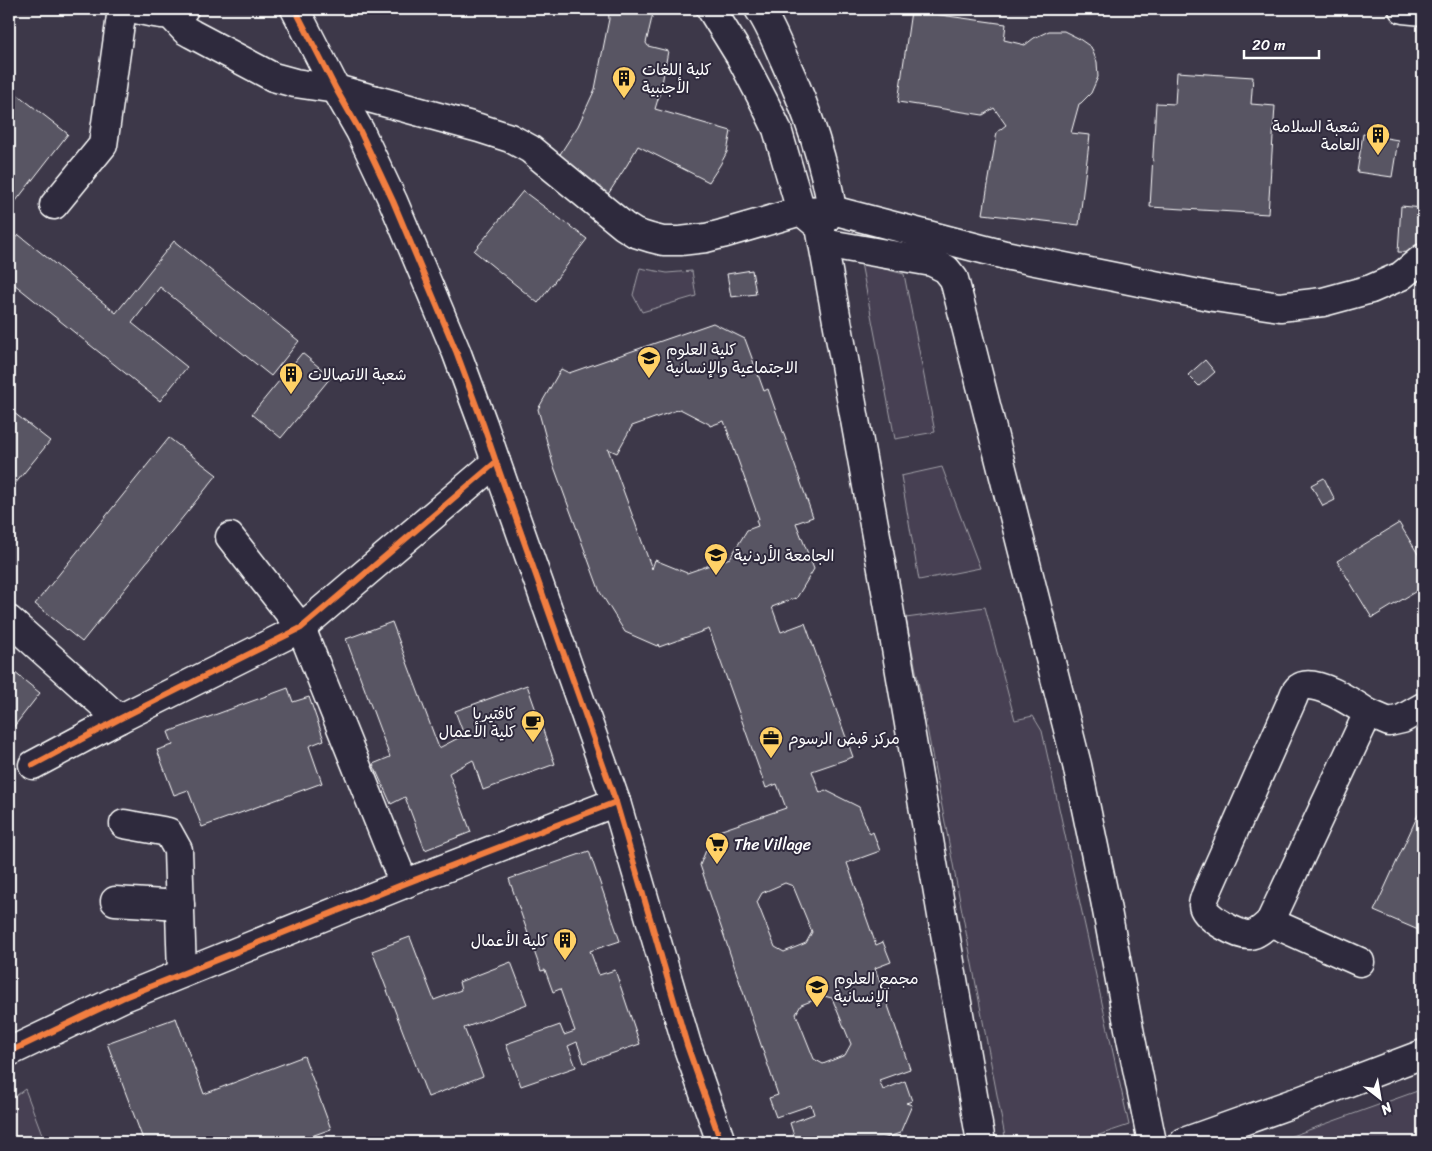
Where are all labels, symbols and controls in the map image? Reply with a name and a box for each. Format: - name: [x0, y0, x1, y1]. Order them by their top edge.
- scale bar: [1244, 28, 1320, 60]
- text: 20 m: [1252, 32, 1286, 58]
- place label: كلية اللغات الأجنبية: [642, 55, 712, 102]
- building icon: كلية اللغات الأجنبية: [611, 65, 637, 99]
- place label: شعبة السلامة العامة: [1272, 112, 1360, 159]
- building icon: شعبة السلامة العامة: [1365, 122, 1391, 156]
- place label: كلية العلوم الاجتماعية والإنسانية: [666, 335, 798, 382]
- school or university icon: كلية العلوم الاجتماعية والإنسانية: [636, 345, 662, 379]
- place label: شعبة الاتصالات: [308, 360, 407, 389]
- building icon: شعبة الاتصالات: [278, 361, 304, 395]
- place label: الجامعة الأردنية: [734, 541, 834, 570]
- school or university icon: الجامعة الأردنية: [703, 542, 729, 576]
- place label: كافتيريا كلية الأعمال: [439, 699, 516, 746]
- cafe icon: كافتيريا كلية الأعمال: [520, 709, 546, 743]
- place label: مركز قبض الرسوم: [788, 724, 900, 753]
- office icon: مركز قبض الرسوم: [758, 725, 784, 759]
- place label: The Village: [734, 830, 811, 859]
- supermarket icon: The Village: [704, 831, 730, 865]
- place label: كلية الأعمال: [471, 926, 548, 955]
- building icon: كلية الأعمال: [552, 927, 578, 961]
- place label: مجمع العلوم الإنسانية: [834, 964, 919, 1011]
- school or university icon: مجمع العلوم الإنسانية: [804, 974, 830, 1008]
- north arrow: [1354, 1074, 1404, 1124]
- text: N: [1376, 1095, 1398, 1122]

